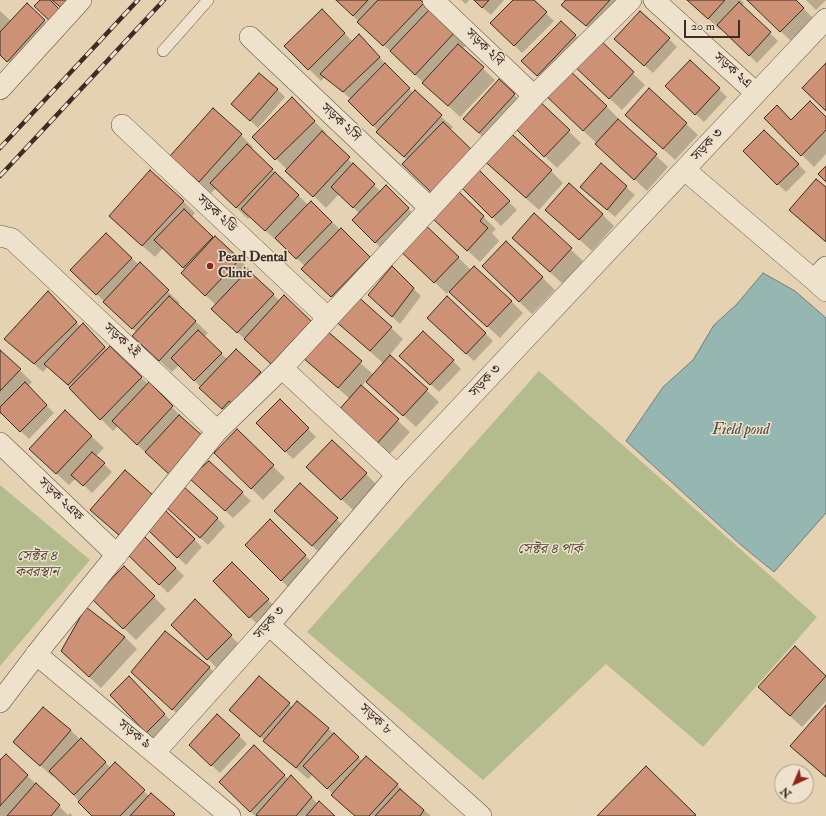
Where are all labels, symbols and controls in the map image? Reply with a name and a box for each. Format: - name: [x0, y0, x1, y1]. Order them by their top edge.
- scale bar: [686, 12, 742, 38]
- text: 20 m: [691, 19, 715, 34]
- street label: সড়ক ২বি: [461, 26, 507, 70]
- street label: সড়ক ২এ: [709, 49, 755, 93]
- street label: সড়ক ২সি: [317, 100, 363, 146]
- street label: সড়ক ৩: [688, 125, 728, 165]
- street label: সড়ক ২ডি: [193, 191, 239, 237]
- place label: Pearl Dental Clinic: [218, 250, 287, 282]
- marker: Pearl Dental Clinic: [205, 261, 215, 271]
- street label: সড়ক ২ই: [99, 320, 143, 362]
- street label: সড়ক ৩: [466, 361, 506, 401]
- water label: Field pond: [712, 422, 770, 440]
- street label: সড়ক ২এফ: [34, 475, 86, 525]
- park label: সেক্টর ৪ পার্ক: [517, 542, 583, 558]
- park label: সেক্টর ৪ কবরস্থান: [15, 549, 59, 582]
- street label: সড়ক ৩: [251, 603, 289, 643]
- street label: সড়ক ৮: [355, 701, 395, 739]
- street label: সড়ক ৯: [114, 717, 154, 753]
- north arrow: [774, 764, 814, 804]
- text: N: [778, 784, 794, 800]

